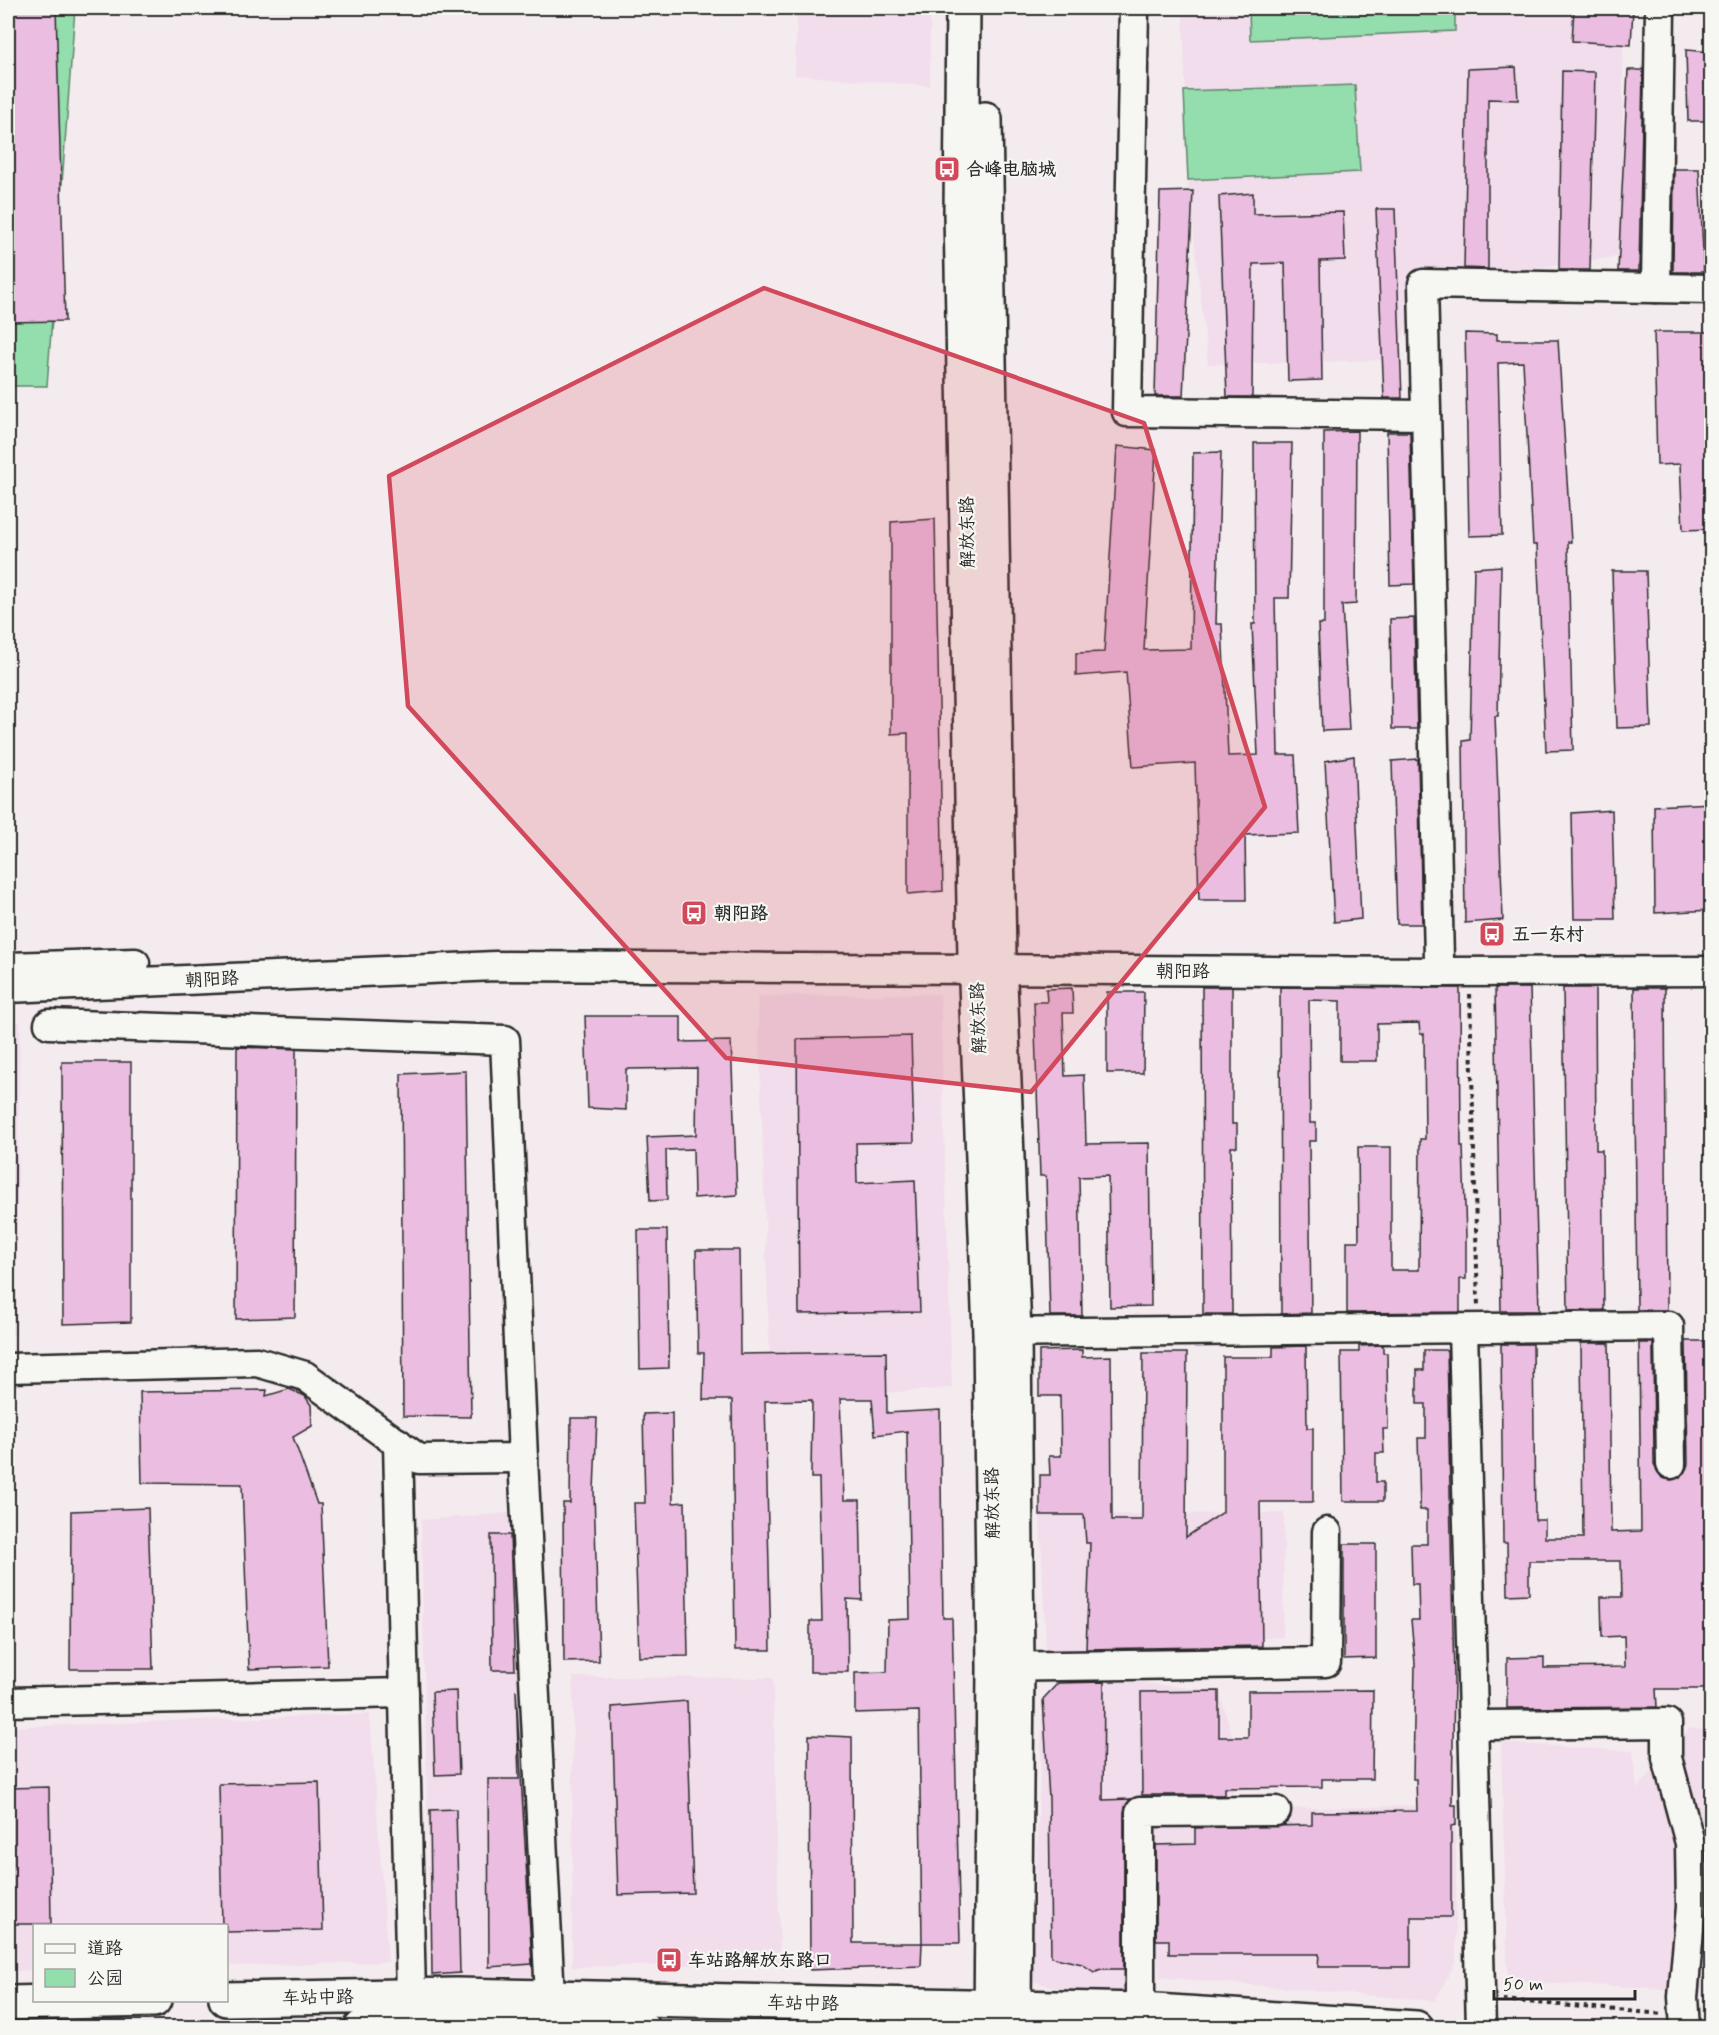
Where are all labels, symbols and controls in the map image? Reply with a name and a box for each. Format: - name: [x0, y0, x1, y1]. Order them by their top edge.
- bus stop icon: 合峰电脑城: [932, 154, 962, 184]
- place label: 合峰电脑城: [966, 158, 1056, 182]
- street label: 解放东路: [955, 496, 981, 568]
- bus stop icon: 朝阳路: [679, 898, 709, 928]
- place label: 朝阳路: [714, 902, 768, 926]
- bus stop icon: 五一东村: [1477, 919, 1507, 949]
- place label: 五一东村: [1512, 923, 1584, 947]
- street label: 朝阳路: [1156, 960, 1210, 984]
- street label: 朝阳路: [184, 967, 240, 993]
- street label: 解放东路: [966, 982, 992, 1054]
- street label: 解放东路: [980, 1467, 1006, 1539]
- legend: [33, 1924, 228, 2002]
- text: 道路: [87, 1937, 123, 1961]
- bus stop icon: 车站路解放东路口: [654, 1945, 684, 1975]
- place label: 车站路解放东路口: [688, 1949, 832, 1973]
- scale bar: [1494, 1963, 1635, 2001]
- text: 公园: [87, 1967, 123, 1991]
- text: 50 m: [1503, 1973, 1543, 1997]
- street label: 车站中路: [282, 1985, 354, 2011]
- street label: 车站中路: [767, 1991, 839, 2017]

